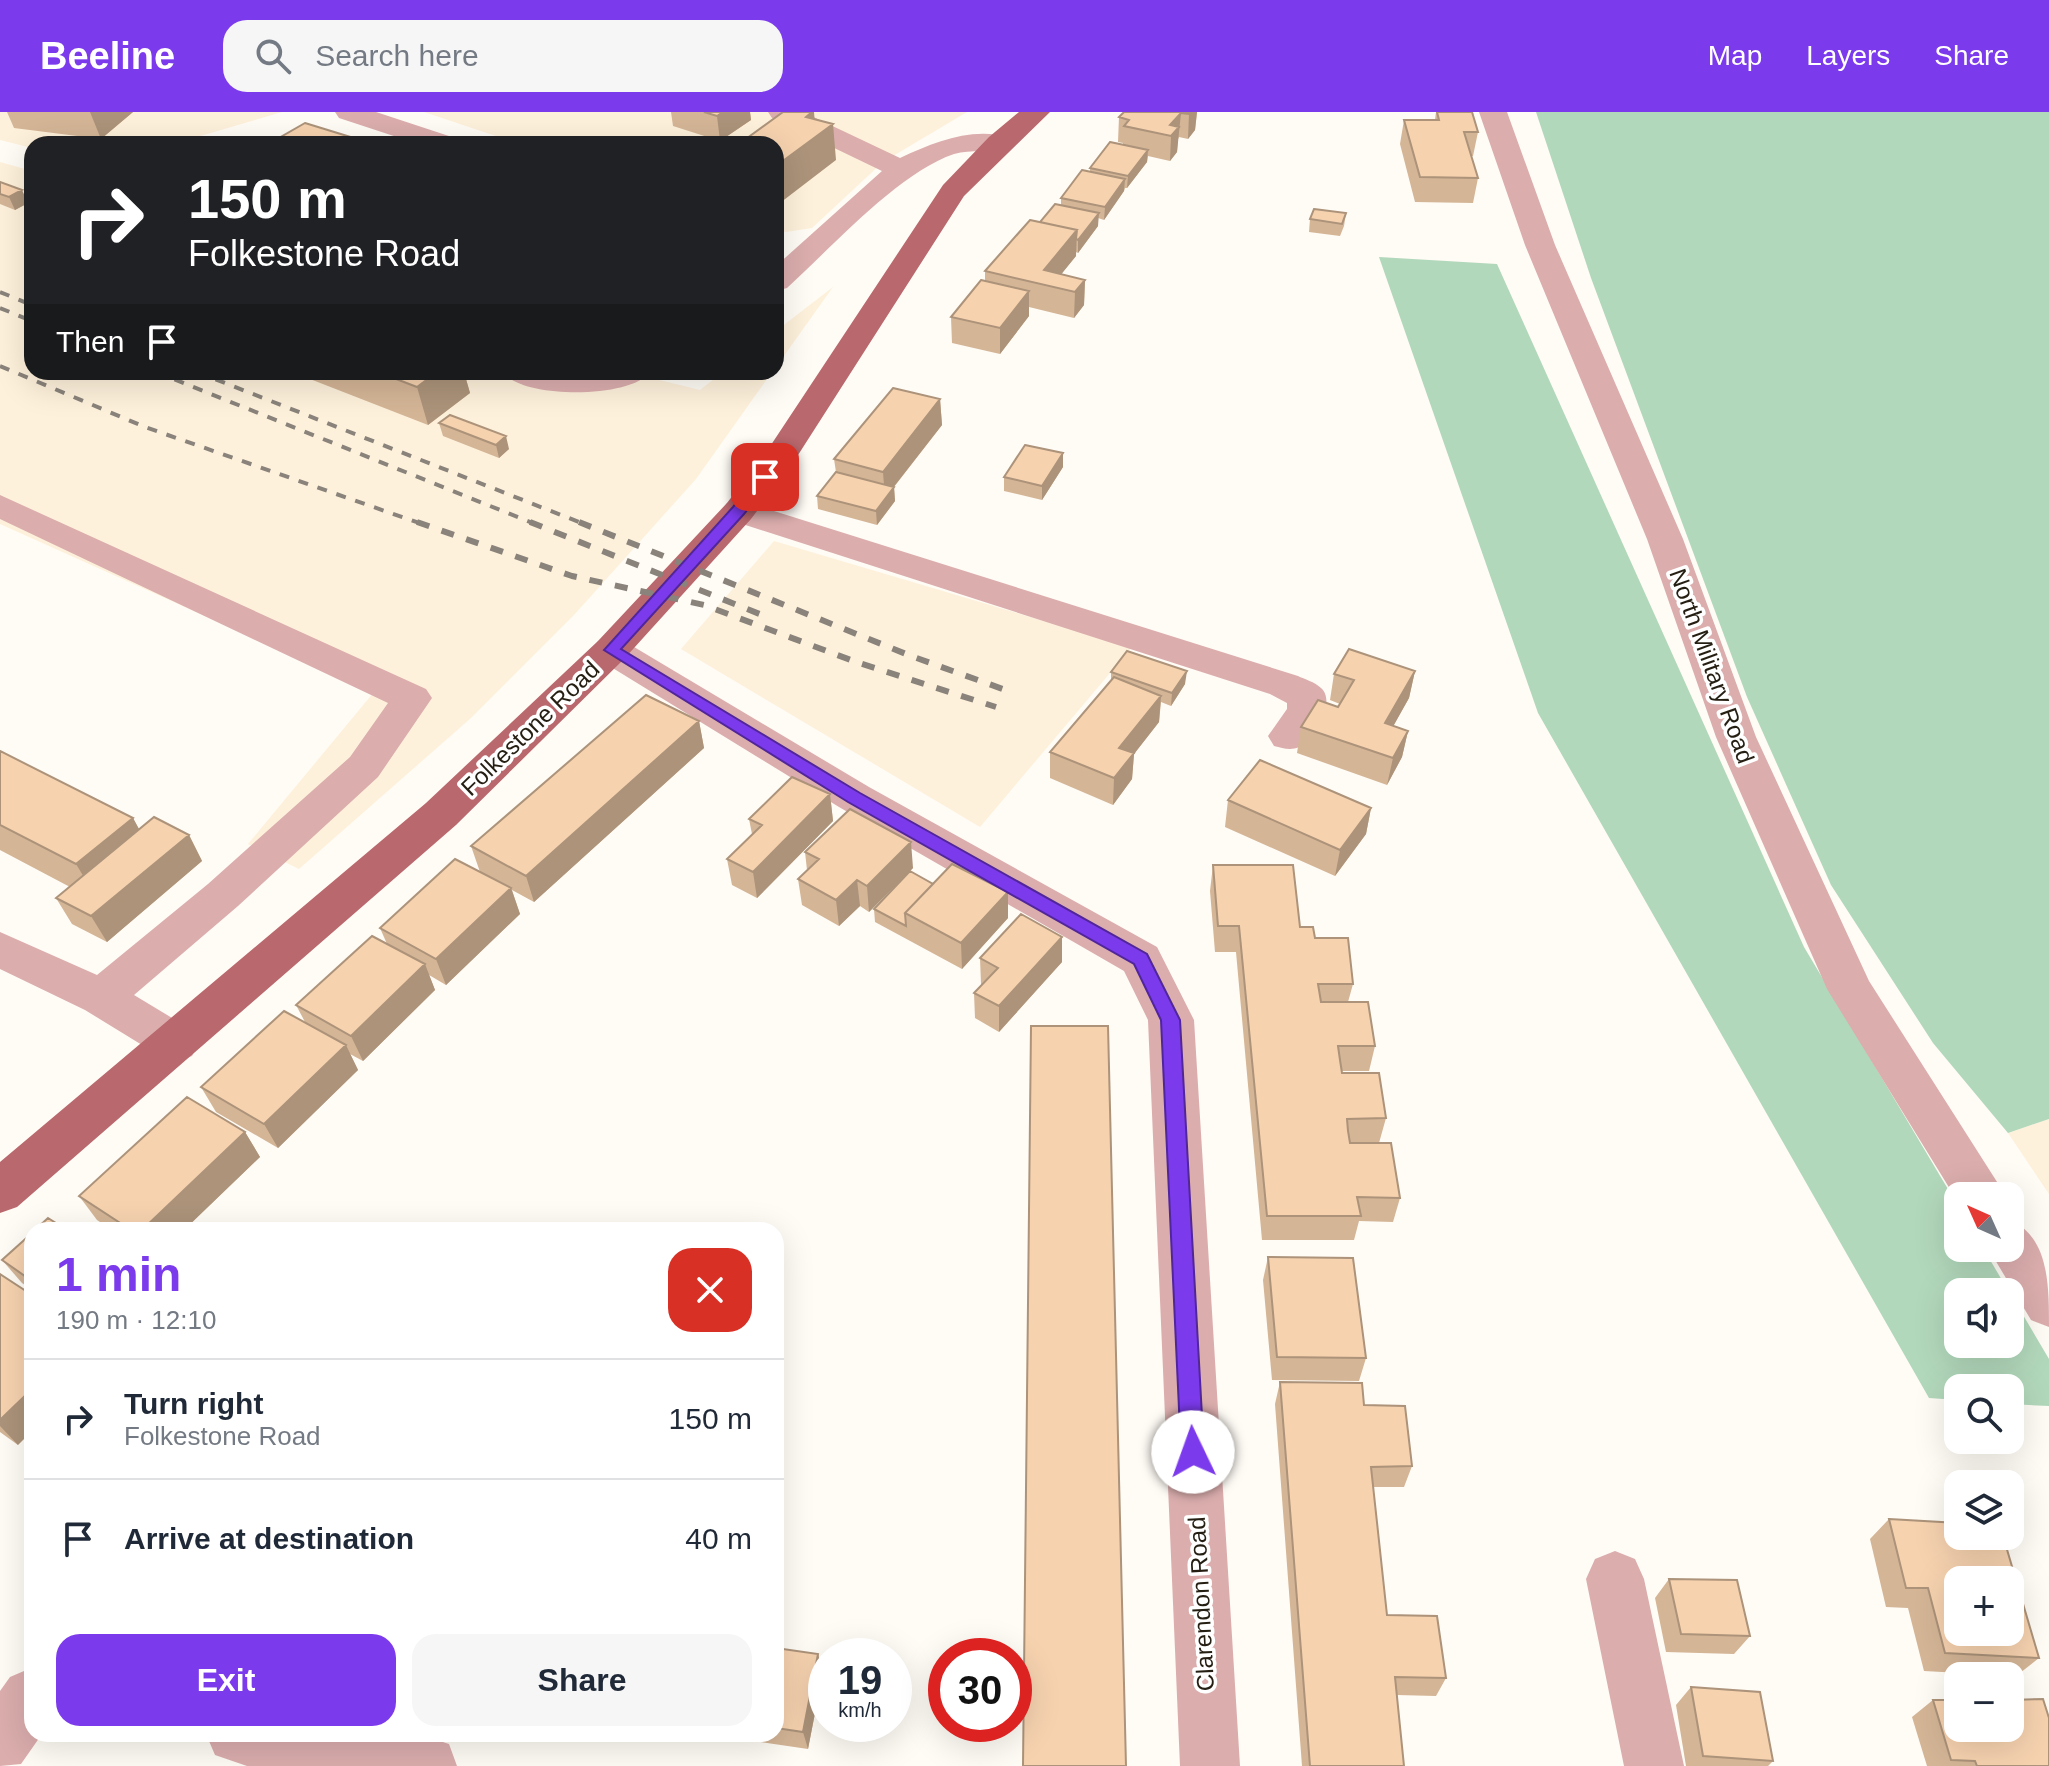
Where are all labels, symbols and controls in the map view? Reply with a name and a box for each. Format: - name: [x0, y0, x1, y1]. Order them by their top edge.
- search box: [223, 20, 783, 92]
- icon: search: [251, 34, 295, 78]
- text: Beeline: [40, 35, 175, 77]
- text: Search here: [315, 39, 479, 72]
- text: Map: [1708, 40, 1762, 71]
- text: Layers: [1806, 40, 1890, 71]
- text: Share: [1934, 40, 2009, 71]
- text: 150 m: [188, 167, 347, 230]
- icon: right: [56, 168, 160, 272]
- text: Folkestone Road: [188, 233, 460, 274]
- icon: arrive: [140, 320, 184, 364]
- text: Then: [56, 325, 124, 358]
- pin: [731, 443, 799, 511]
- icon: arrive: [743, 455, 787, 499]
- street label: North Military Road: [1664, 565, 1760, 767]
- street label: Folkestone Road: [455, 655, 605, 801]
- north arrow: [1944, 1182, 2024, 1262]
- map controls: [1944, 1182, 2024, 1742]
- text: 1 min: [56, 1248, 181, 1301]
- button: close: [668, 1248, 752, 1332]
- button: sound: [1944, 1278, 2024, 1358]
- text: 190 m · 12:10: [56, 1305, 216, 1335]
- button: search: [1944, 1374, 2024, 1454]
- text: Turn right: [124, 1387, 263, 1420]
- icon: right: [56, 1397, 100, 1441]
- text: 150 m: [669, 1402, 752, 1435]
- position arrow: [1151, 1410, 1235, 1494]
- text: Folkestone Road: [124, 1421, 321, 1451]
- button: layers: [1944, 1470, 2024, 1550]
- street label: Clarendon Road: [1183, 1516, 1219, 1692]
- icon: arrive: [56, 1517, 100, 1561]
- text: Arrive at destination: [124, 1522, 414, 1555]
- text: 40 m: [685, 1522, 752, 1555]
- button: +: [1944, 1566, 2024, 1646]
- button: Exit: [56, 1634, 396, 1726]
- button: Share: [412, 1634, 752, 1726]
- speed limit sign: 30: [928, 1638, 1032, 1742]
- text: 19: [838, 1658, 882, 1702]
- button: −: [1944, 1662, 2024, 1742]
- text: km/h: [838, 1699, 882, 1721]

